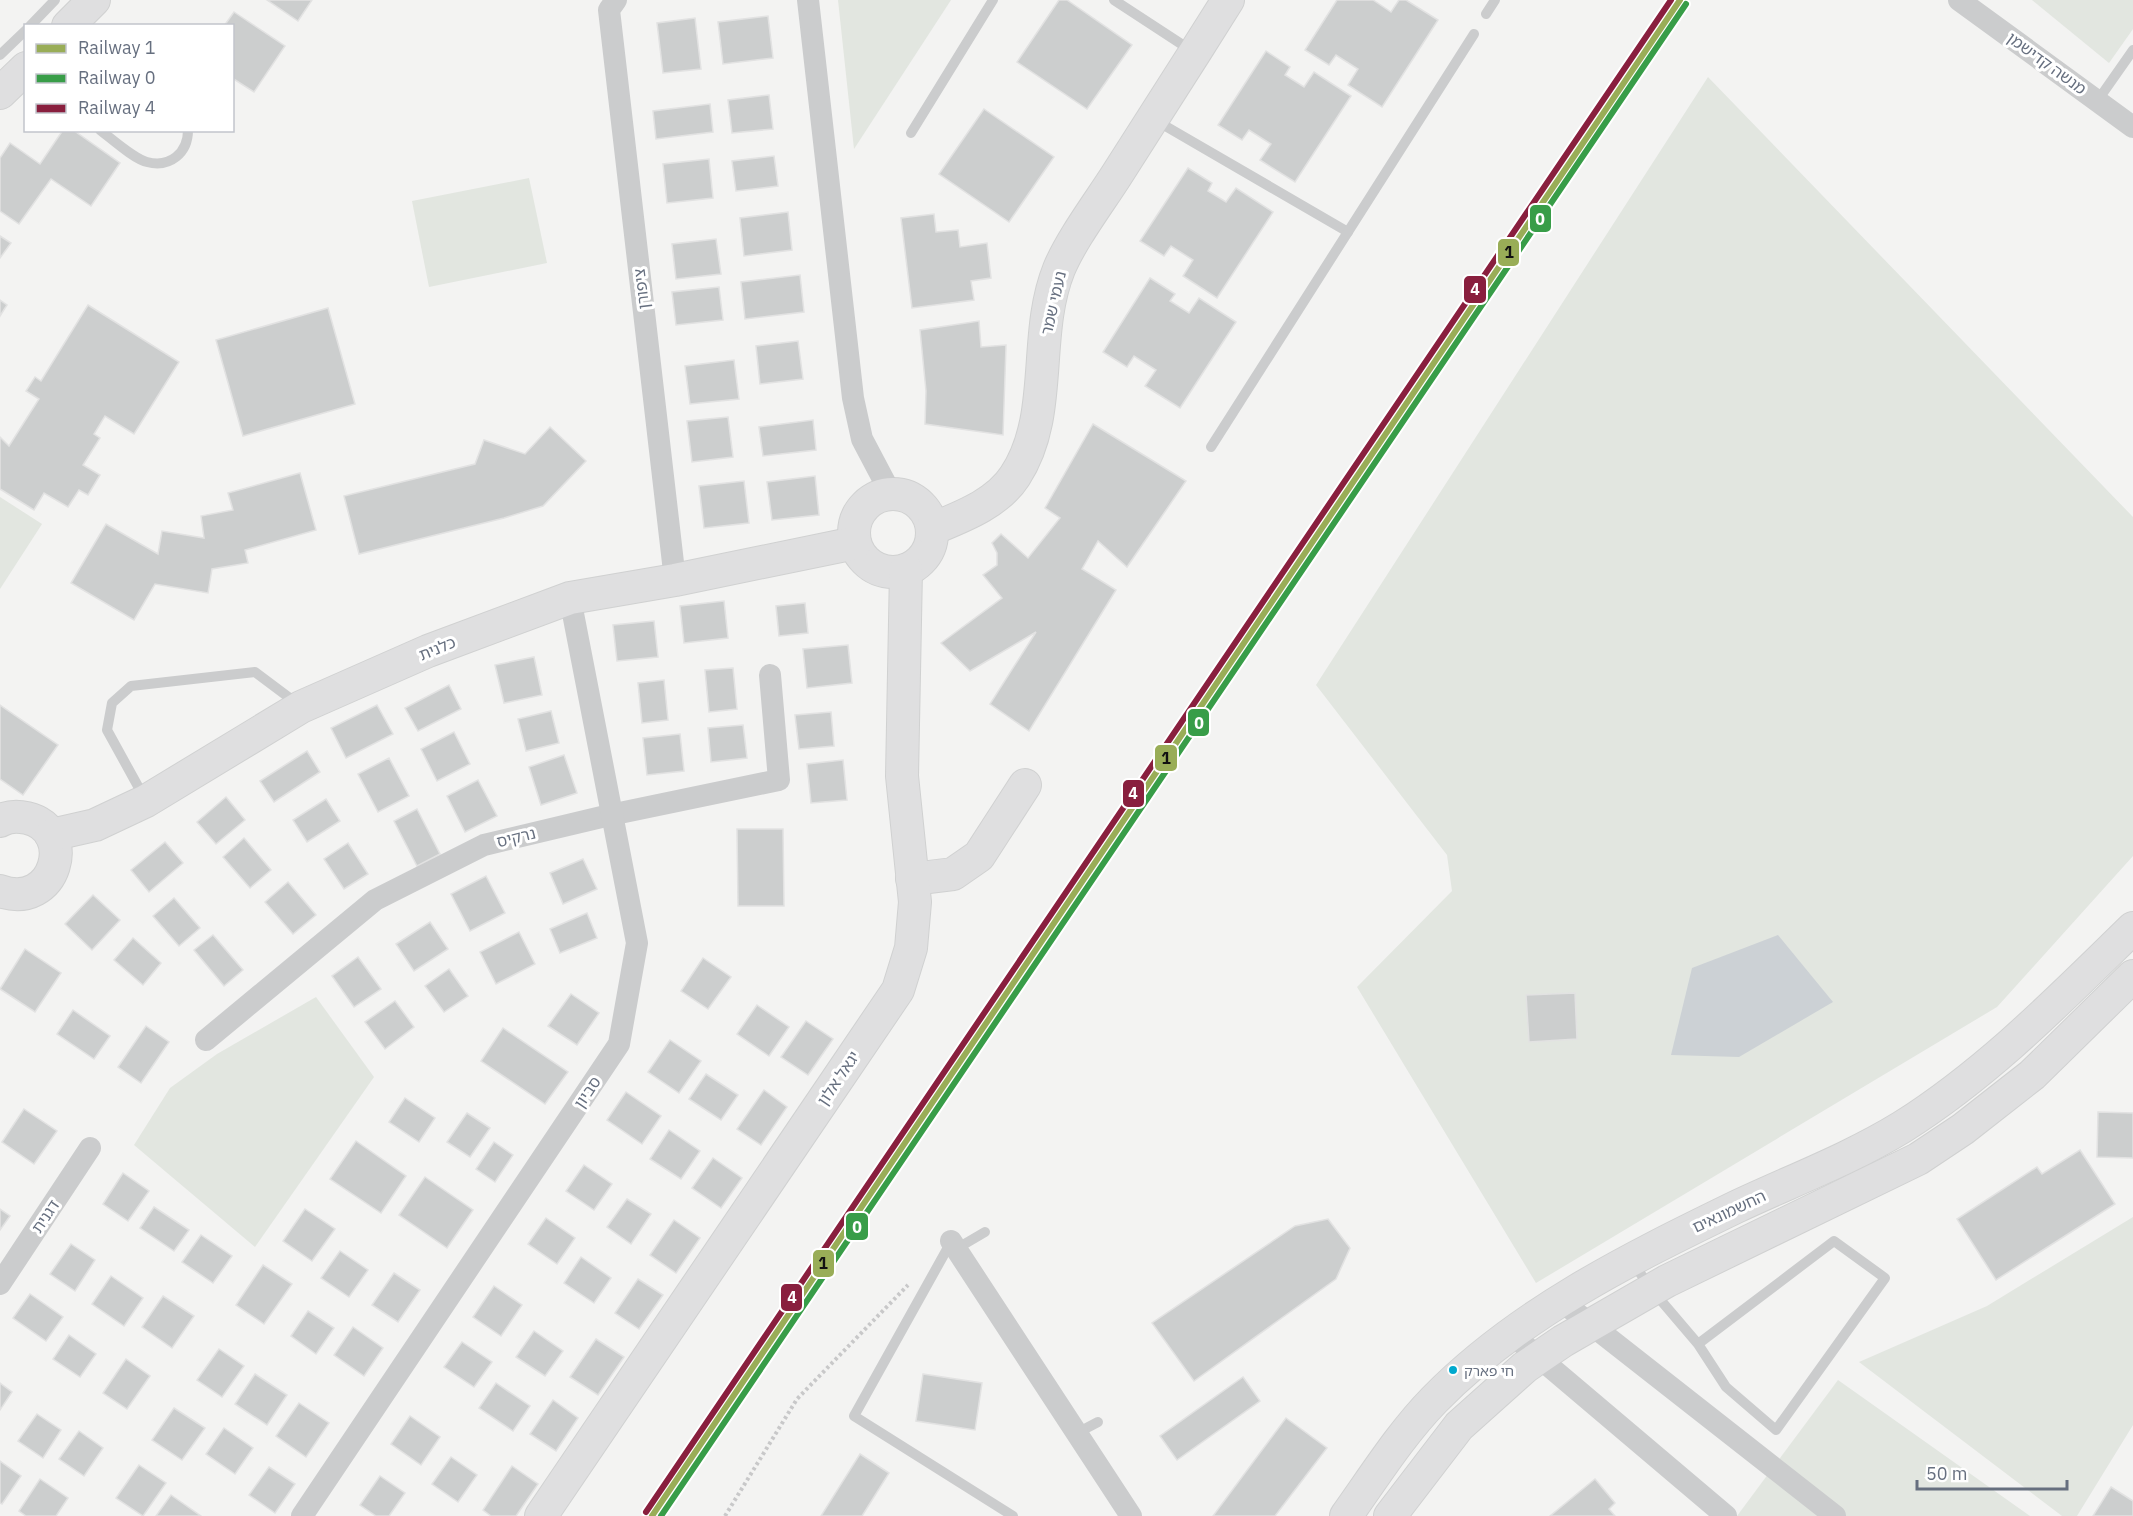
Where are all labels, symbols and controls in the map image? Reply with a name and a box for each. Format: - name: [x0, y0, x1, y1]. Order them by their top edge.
- legend: [24, 24, 234, 132]
- street label: מנשה קדישמן: [2003, 28, 2091, 98]
- text: Railway 1: [78, 36, 155, 59]
- text: Railway 0: [78, 66, 155, 89]
- text: Railway 4: [78, 96, 156, 119]
- line badge: 0: [1529, 204, 1552, 233]
- text: 0: [1535, 209, 1545, 229]
- line badge: 1: [1497, 238, 1520, 267]
- text: 1: [1504, 242, 1514, 262]
- street label: ציפורן: [629, 267, 653, 310]
- street label: נעמי שמר: [1036, 269, 1070, 337]
- line badge: 4: [1463, 275, 1487, 304]
- text: 4: [1470, 279, 1480, 299]
- street label: כלנית: [416, 632, 458, 664]
- line badge: 0: [1187, 708, 1210, 737]
- text: 0: [1194, 713, 1204, 733]
- line badge: 1: [1154, 744, 1178, 772]
- text: 1: [1161, 748, 1171, 768]
- line badge: 4: [1122, 779, 1145, 808]
- text: 4: [1128, 783, 1138, 803]
- street label: נרקיס: [494, 823, 538, 851]
- street label: יגאל אלון: [813, 1047, 863, 1109]
- street label: סביון: [569, 1072, 605, 1112]
- street label: החשמונאים: [1689, 1185, 1769, 1237]
- street label: דגנית: [27, 1195, 63, 1236]
- line badge: 0: [845, 1212, 869, 1241]
- text: 0: [852, 1217, 862, 1237]
- line badge: 1: [812, 1249, 835, 1278]
- text: 1: [818, 1253, 828, 1273]
- line badge: 4: [780, 1283, 803, 1312]
- text: 4: [787, 1287, 797, 1307]
- place label: חי פארק: [1464, 1362, 1514, 1380]
- marker: חי פארק: [1447, 1364, 1459, 1376]
- scale bar: [1917, 1453, 2067, 1491]
- text: 50 m: [1926, 1462, 1968, 1485]

